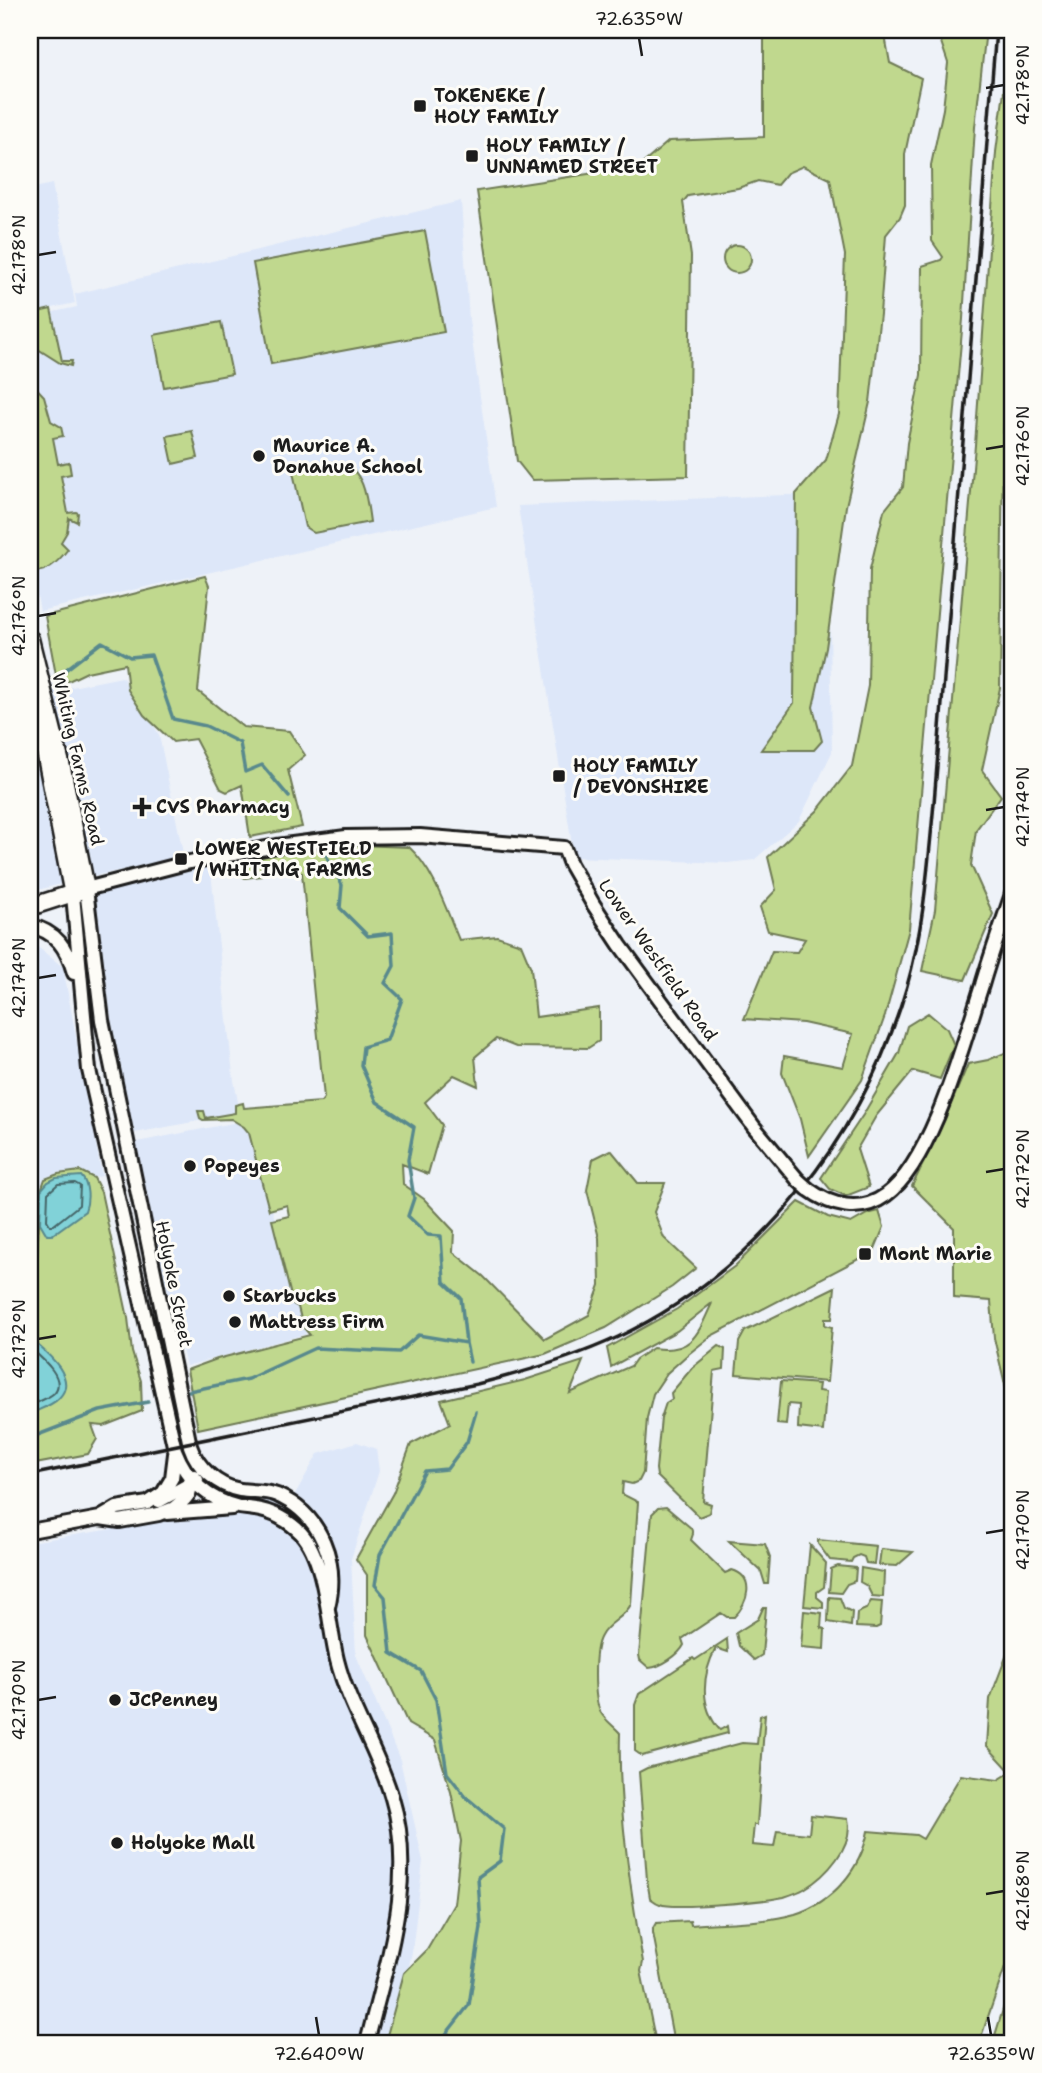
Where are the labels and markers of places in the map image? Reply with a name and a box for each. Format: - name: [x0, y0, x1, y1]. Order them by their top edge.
- place label: TOKENEKE / HOLY FAMILY: [434, 84, 559, 129]
- marker: TOKENEKE / HOLY FAMILY: [412, 98, 428, 114]
- place label: HOLY FAMILY / UNNAMED STREET: [486, 134, 658, 179]
- marker: HOLY FAMILY / UNNAMED STREET: [464, 148, 480, 164]
- place label: Maurice A. Donahue School: [273, 434, 422, 479]
- marker: Maurice A. Donahue School: [251, 448, 267, 464]
- place label: HOLY FAMILY / DEVONSHIRE: [573, 754, 709, 799]
- marker: HOLY FAMILY / DEVONSHIRE: [551, 768, 567, 784]
- place label: CVS Pharmacy: [156, 795, 290, 819]
- marker: CVS Pharmacy: [134, 799, 150, 815]
- place label: LOWER WESTFIELD / WHITING FARMS: [195, 837, 372, 882]
- marker: LOWER WESTFIELD / WHITING FARMS: [173, 851, 189, 867]
- place label: Popeyes: [204, 1154, 280, 1178]
- marker: Popeyes: [182, 1158, 198, 1174]
- place label: Mont Marie: [879, 1242, 992, 1266]
- marker: Mont Marie: [857, 1246, 873, 1262]
- place label: Starbucks: [243, 1284, 337, 1308]
- marker: Starbucks: [221, 1288, 237, 1304]
- place label: Mattress Firm: [249, 1310, 385, 1334]
- marker: Mattress Firm: [227, 1314, 243, 1330]
- place label: JCPenney: [129, 1688, 218, 1712]
- marker: JCPenney: [107, 1692, 123, 1708]
- place label: Holyoke Mall: [131, 1831, 255, 1855]
- marker: Holyoke Mall: [109, 1835, 125, 1851]

